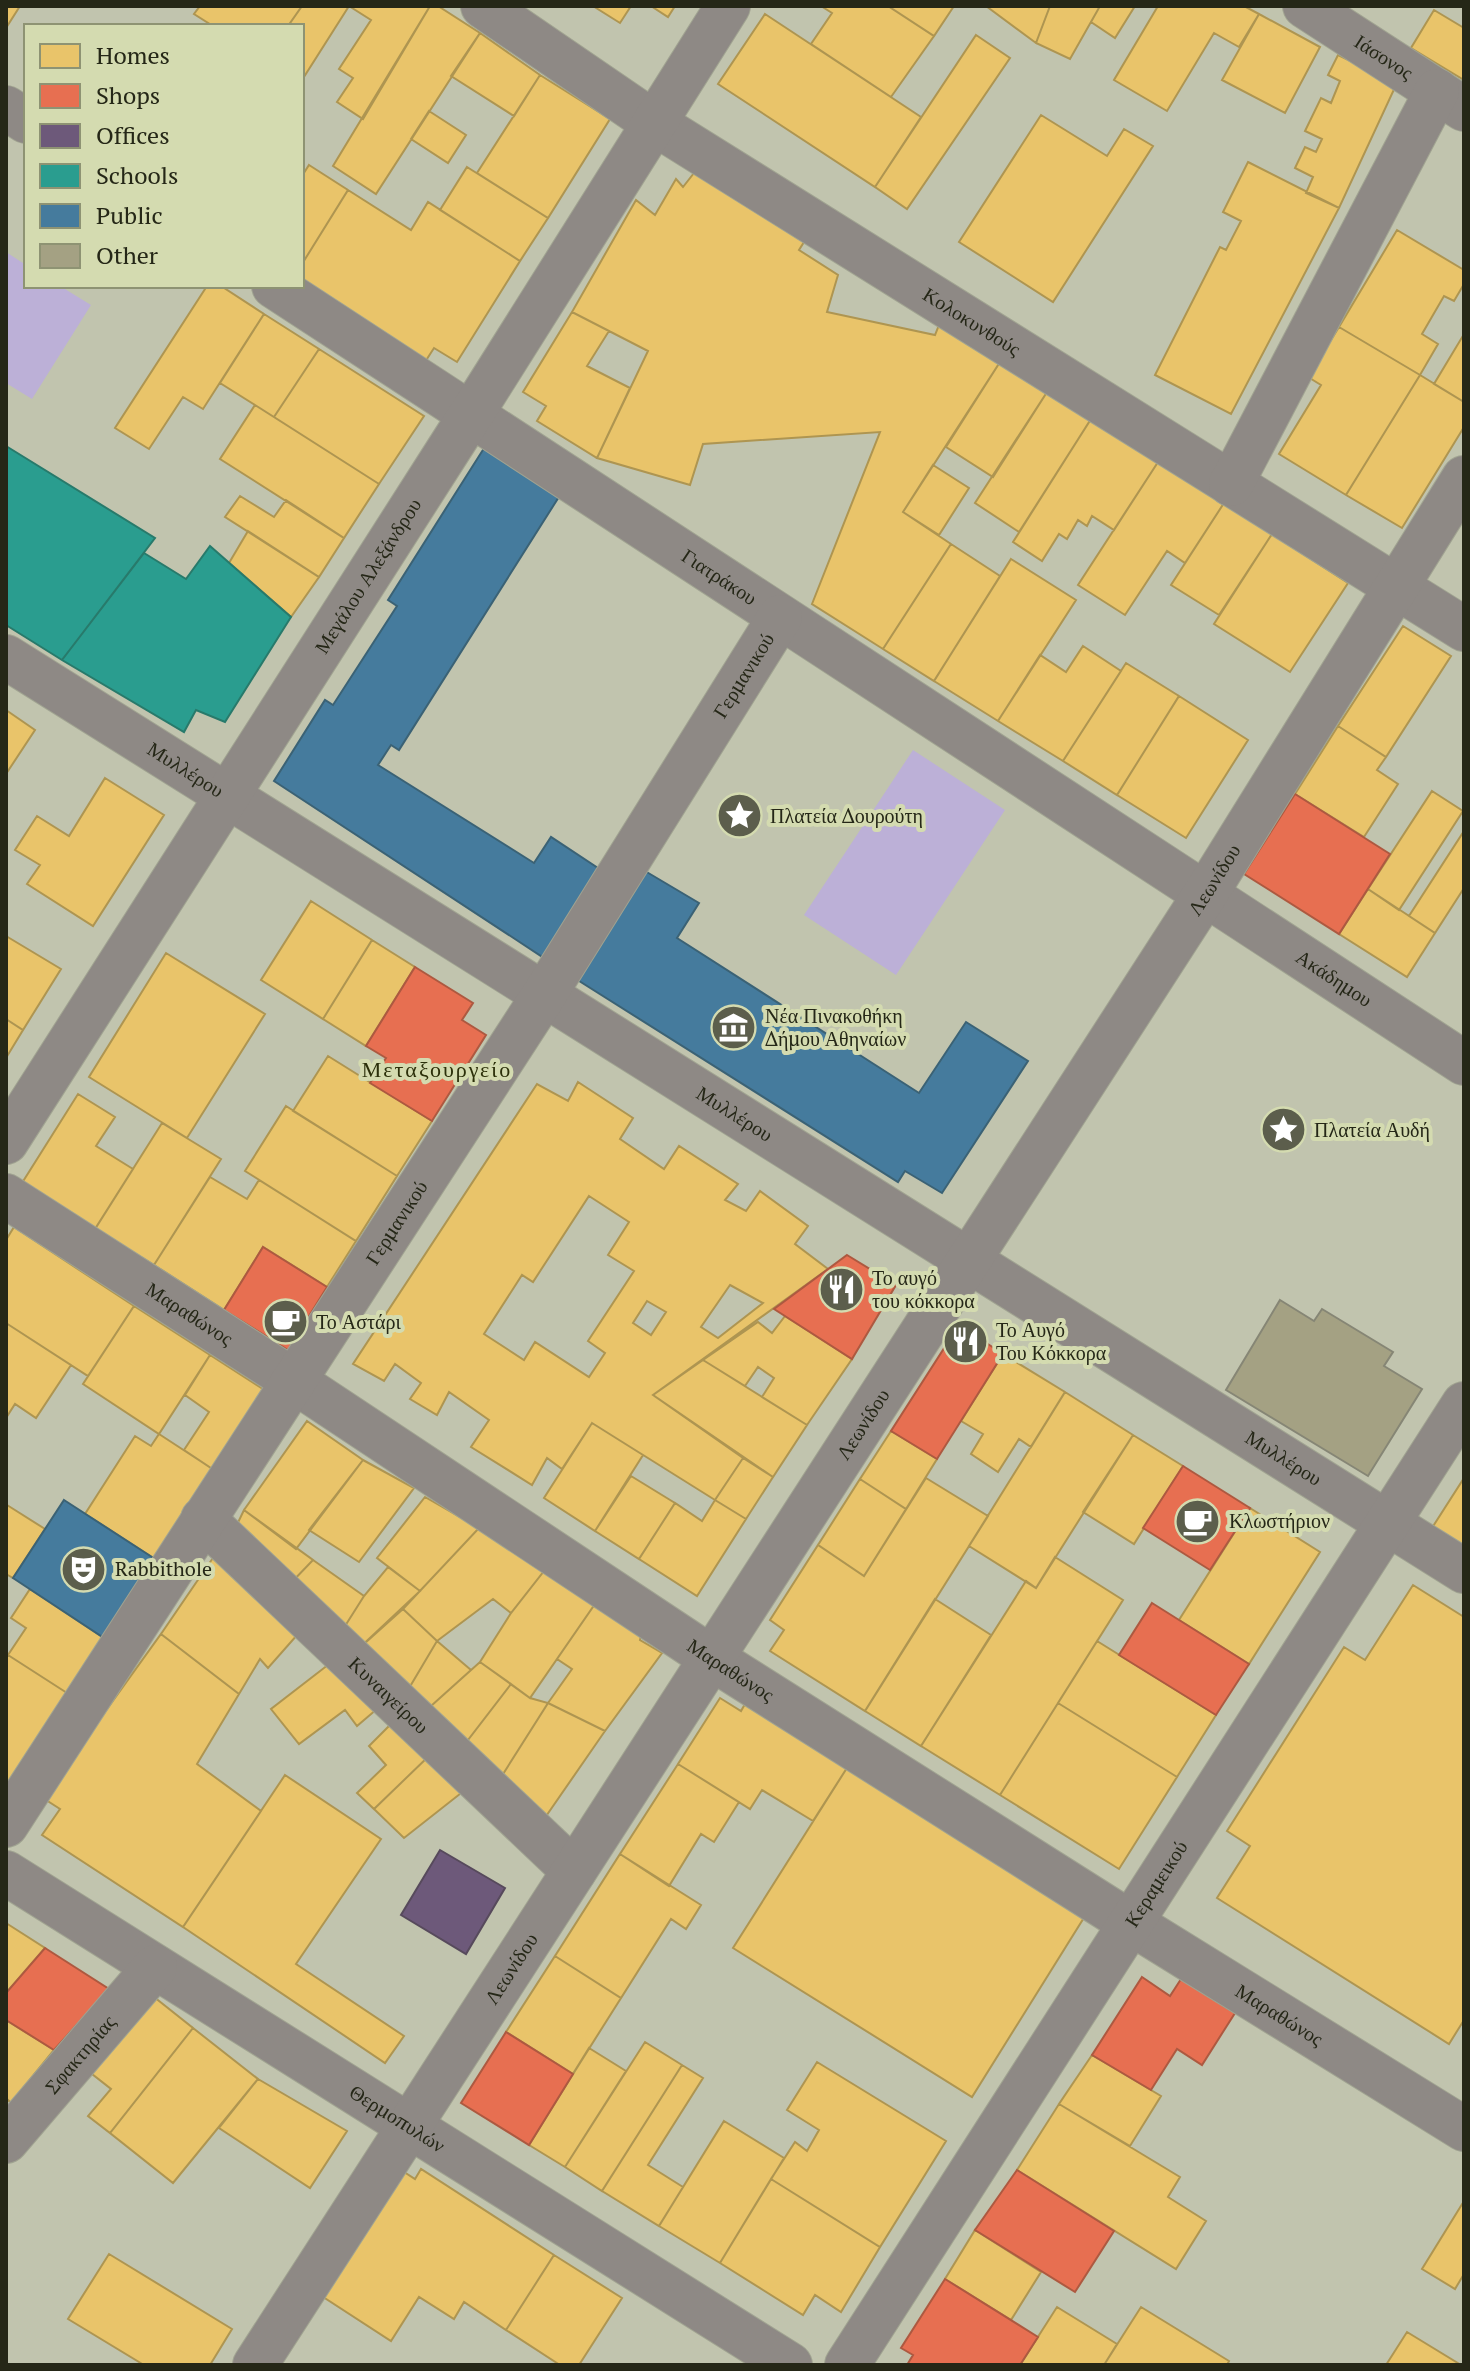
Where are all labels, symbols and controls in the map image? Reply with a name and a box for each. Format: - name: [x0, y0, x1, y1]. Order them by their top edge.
- legend: [24, 24, 304, 288]
- street label: Ιάσονος: [1350, 28, 1419, 86]
- text: Homes: [96, 39, 170, 71]
- text: Shops: [96, 79, 160, 111]
- text: Offices: [96, 119, 170, 151]
- text: Schools: [96, 159, 178, 191]
- text: Public: [96, 199, 163, 231]
- text: Other: [96, 239, 159, 271]
- street label: Κολοκυνθούς: [918, 280, 1026, 362]
- street label: Μεγάλου Αλεξάνδρου: [308, 492, 427, 658]
- street label: Γιατράκου: [677, 542, 763, 611]
- street label: Γερμανικού: [706, 627, 780, 723]
- street label: Μυλλέρου: [143, 735, 229, 803]
- place icon: Πλατεία Δουρούτη: [715, 792, 763, 840]
- place label: Πλατεία Δουρούτη: [770, 802, 923, 829]
- street label: Λεωνίδου: [1181, 838, 1246, 921]
- street label: Ακάδημου: [1291, 943, 1378, 1013]
- place label: Νέα Πινακοθήκη Δήμου Αθηναίων: [765, 1002, 906, 1052]
- museum icon: Νέα Πινακοθήκη Δήμου Αθηναίων: [710, 1003, 758, 1051]
- district label: Μεταξουργείο: [362, 1054, 512, 1083]
- street label: Μυλλέρου: [692, 1079, 778, 1148]
- place icon: Πλατεία Αυδή: [1259, 1106, 1307, 1154]
- place label: Πλατεία Αυδή: [1314, 1116, 1430, 1143]
- street label: Γερμανικού: [359, 1175, 434, 1270]
- place label: Το αυγό του κόκκορα: [872, 1264, 975, 1314]
- restaurant icon: Το αυγό του κόκκορα: [817, 1266, 865, 1314]
- street label: Μαραθώνος: [141, 1275, 238, 1351]
- cafe icon: Το Αστάρι: [261, 1298, 309, 1346]
- place label: Το Αστάρι: [316, 1308, 401, 1335]
- place label: Το Αυγό Του Κόκκορα: [996, 1316, 1107, 1366]
- restaurant icon: Το Αυγό Του Κόκκορα: [941, 1318, 989, 1366]
- street label: Λεωνίδου: [829, 1383, 895, 1465]
- street label: Μυλλέρου: [1241, 1423, 1327, 1492]
- cafe icon: Κλωστήριον: [1174, 1497, 1222, 1545]
- place label: Κλωστήριον: [1229, 1507, 1330, 1534]
- theatre icon: Rabbithole: [60, 1545, 108, 1593]
- place label: Rabbithole: [115, 1555, 212, 1582]
- street label: Μαραθώνος: [682, 1632, 780, 1707]
- street label: Κυναιγείρου: [343, 1650, 435, 1740]
- street label: Κεραμεικού: [1118, 1835, 1194, 1932]
- street label: Λεωνίδου: [478, 1927, 544, 2009]
- street label: Μαραθώνος: [1231, 1977, 1329, 2052]
- street label: Σφακτηρίας: [38, 2009, 121, 2099]
- street label: Θερμοπυλών: [344, 2078, 451, 2158]

